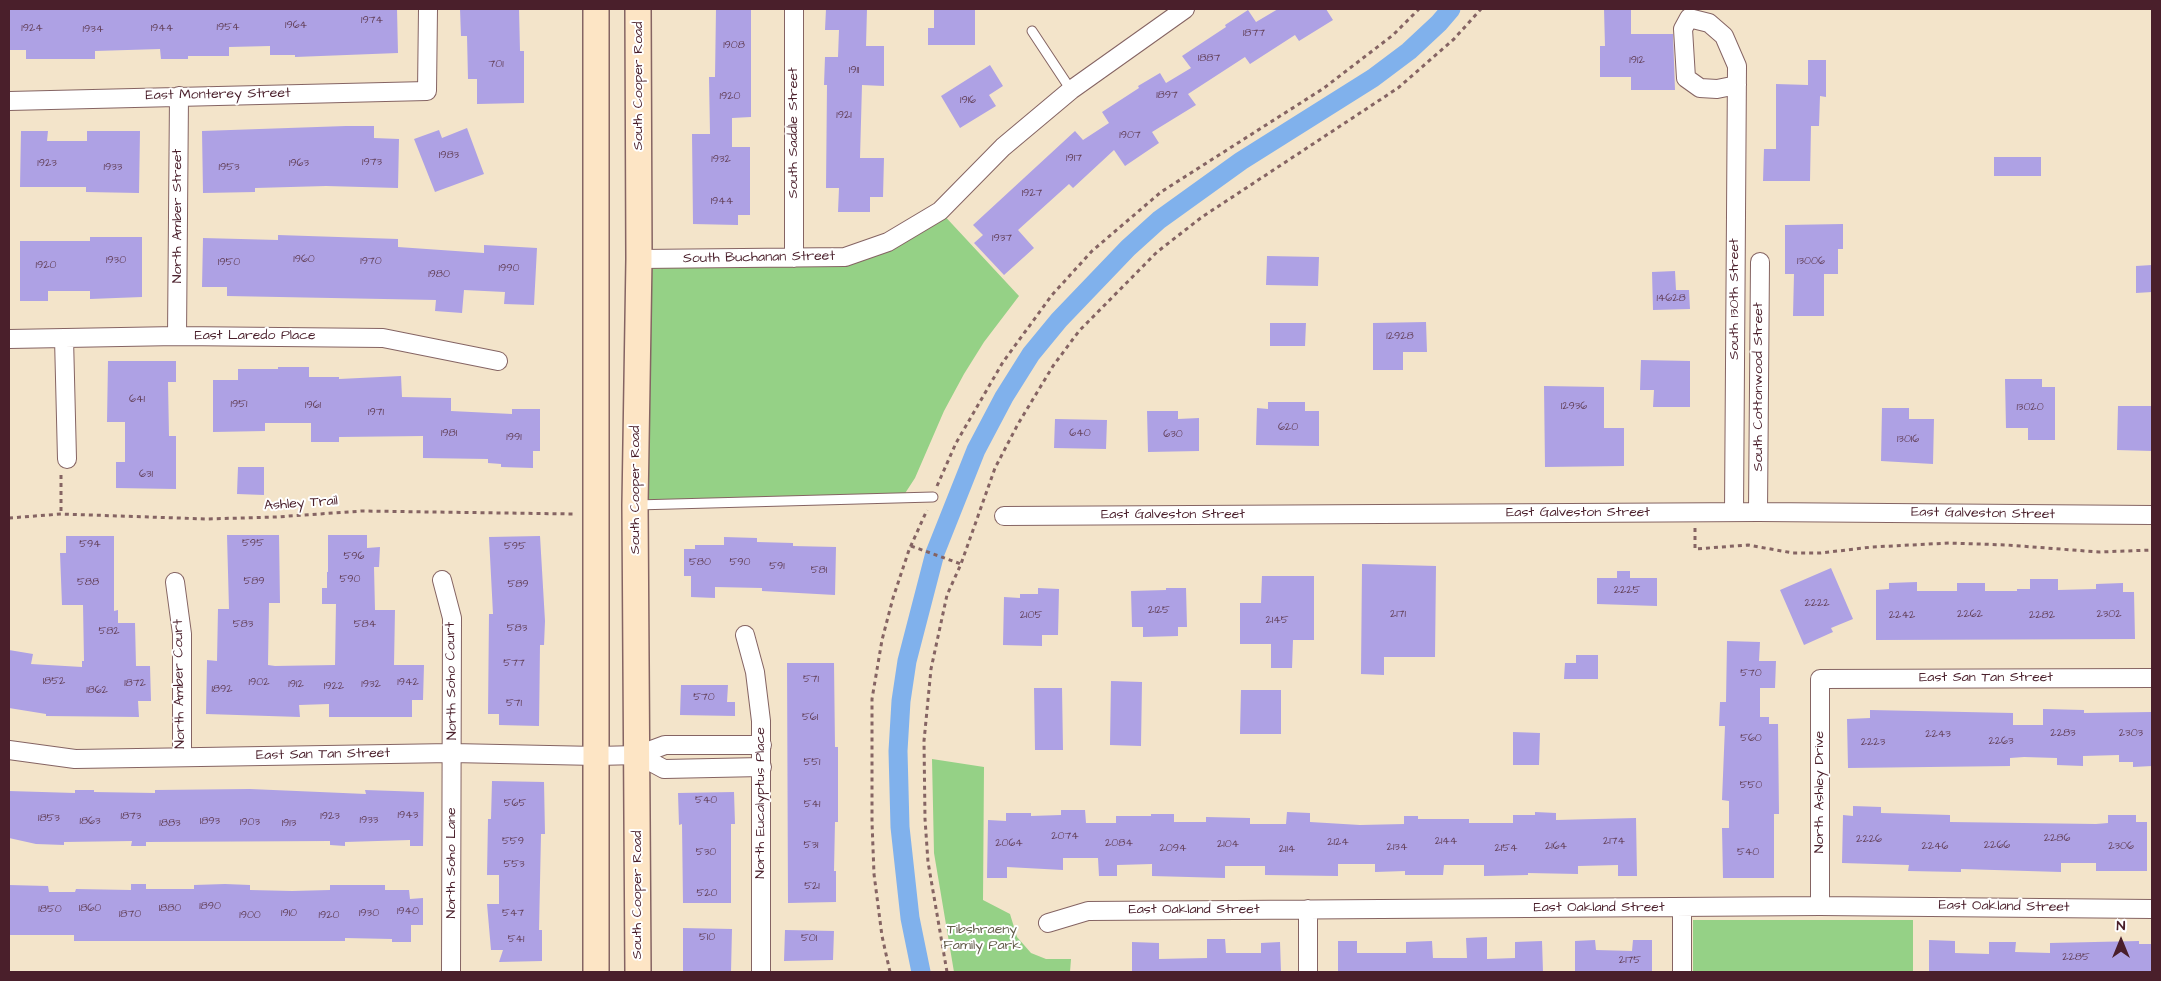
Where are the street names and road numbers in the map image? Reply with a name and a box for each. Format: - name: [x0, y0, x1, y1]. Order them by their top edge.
- street label: South Cooper Road: [631, 22, 647, 150]
- street label: South Saddle Street: [786, 67, 802, 199]
- street label: East Monterey Street: [145, 85, 291, 105]
- street label: North Amber Street: [170, 149, 186, 283]
- street label: South 130th Street: [1727, 238, 1743, 360]
- street label: South Buchanan Street: [683, 248, 835, 268]
- street label: South Cottonwood Street: [1751, 302, 1767, 472]
- street label: East Laredo Place: [194, 328, 316, 344]
- street label: South Cooper Road: [628, 426, 644, 554]
- street label: Ashley Trail: [264, 493, 338, 515]
- street label: East Galveston Street: [1911, 504, 2055, 524]
- street label: East Galveston Street: [1506, 505, 1650, 521]
- street label: East Galveston Street: [1101, 507, 1245, 523]
- street label: North Amber Court: [170, 619, 190, 749]
- street label: North Soho Court: [443, 622, 461, 740]
- street label: East San Tan Street: [1919, 670, 2053, 686]
- street label: North Eucalyptus Place: [753, 727, 769, 879]
- street label: North Ashley Drive: [1812, 731, 1828, 853]
- street label: East San Tan Street: [256, 745, 390, 765]
- street label: North Soho Lane: [444, 807, 460, 919]
- street label: South Cooper Road: [630, 831, 646, 959]
- street label: East Oakland Street: [1938, 897, 2070, 917]
- street label: East Oakland Street: [1533, 900, 1665, 916]
- street label: East Oakland Street: [1128, 902, 1260, 918]

